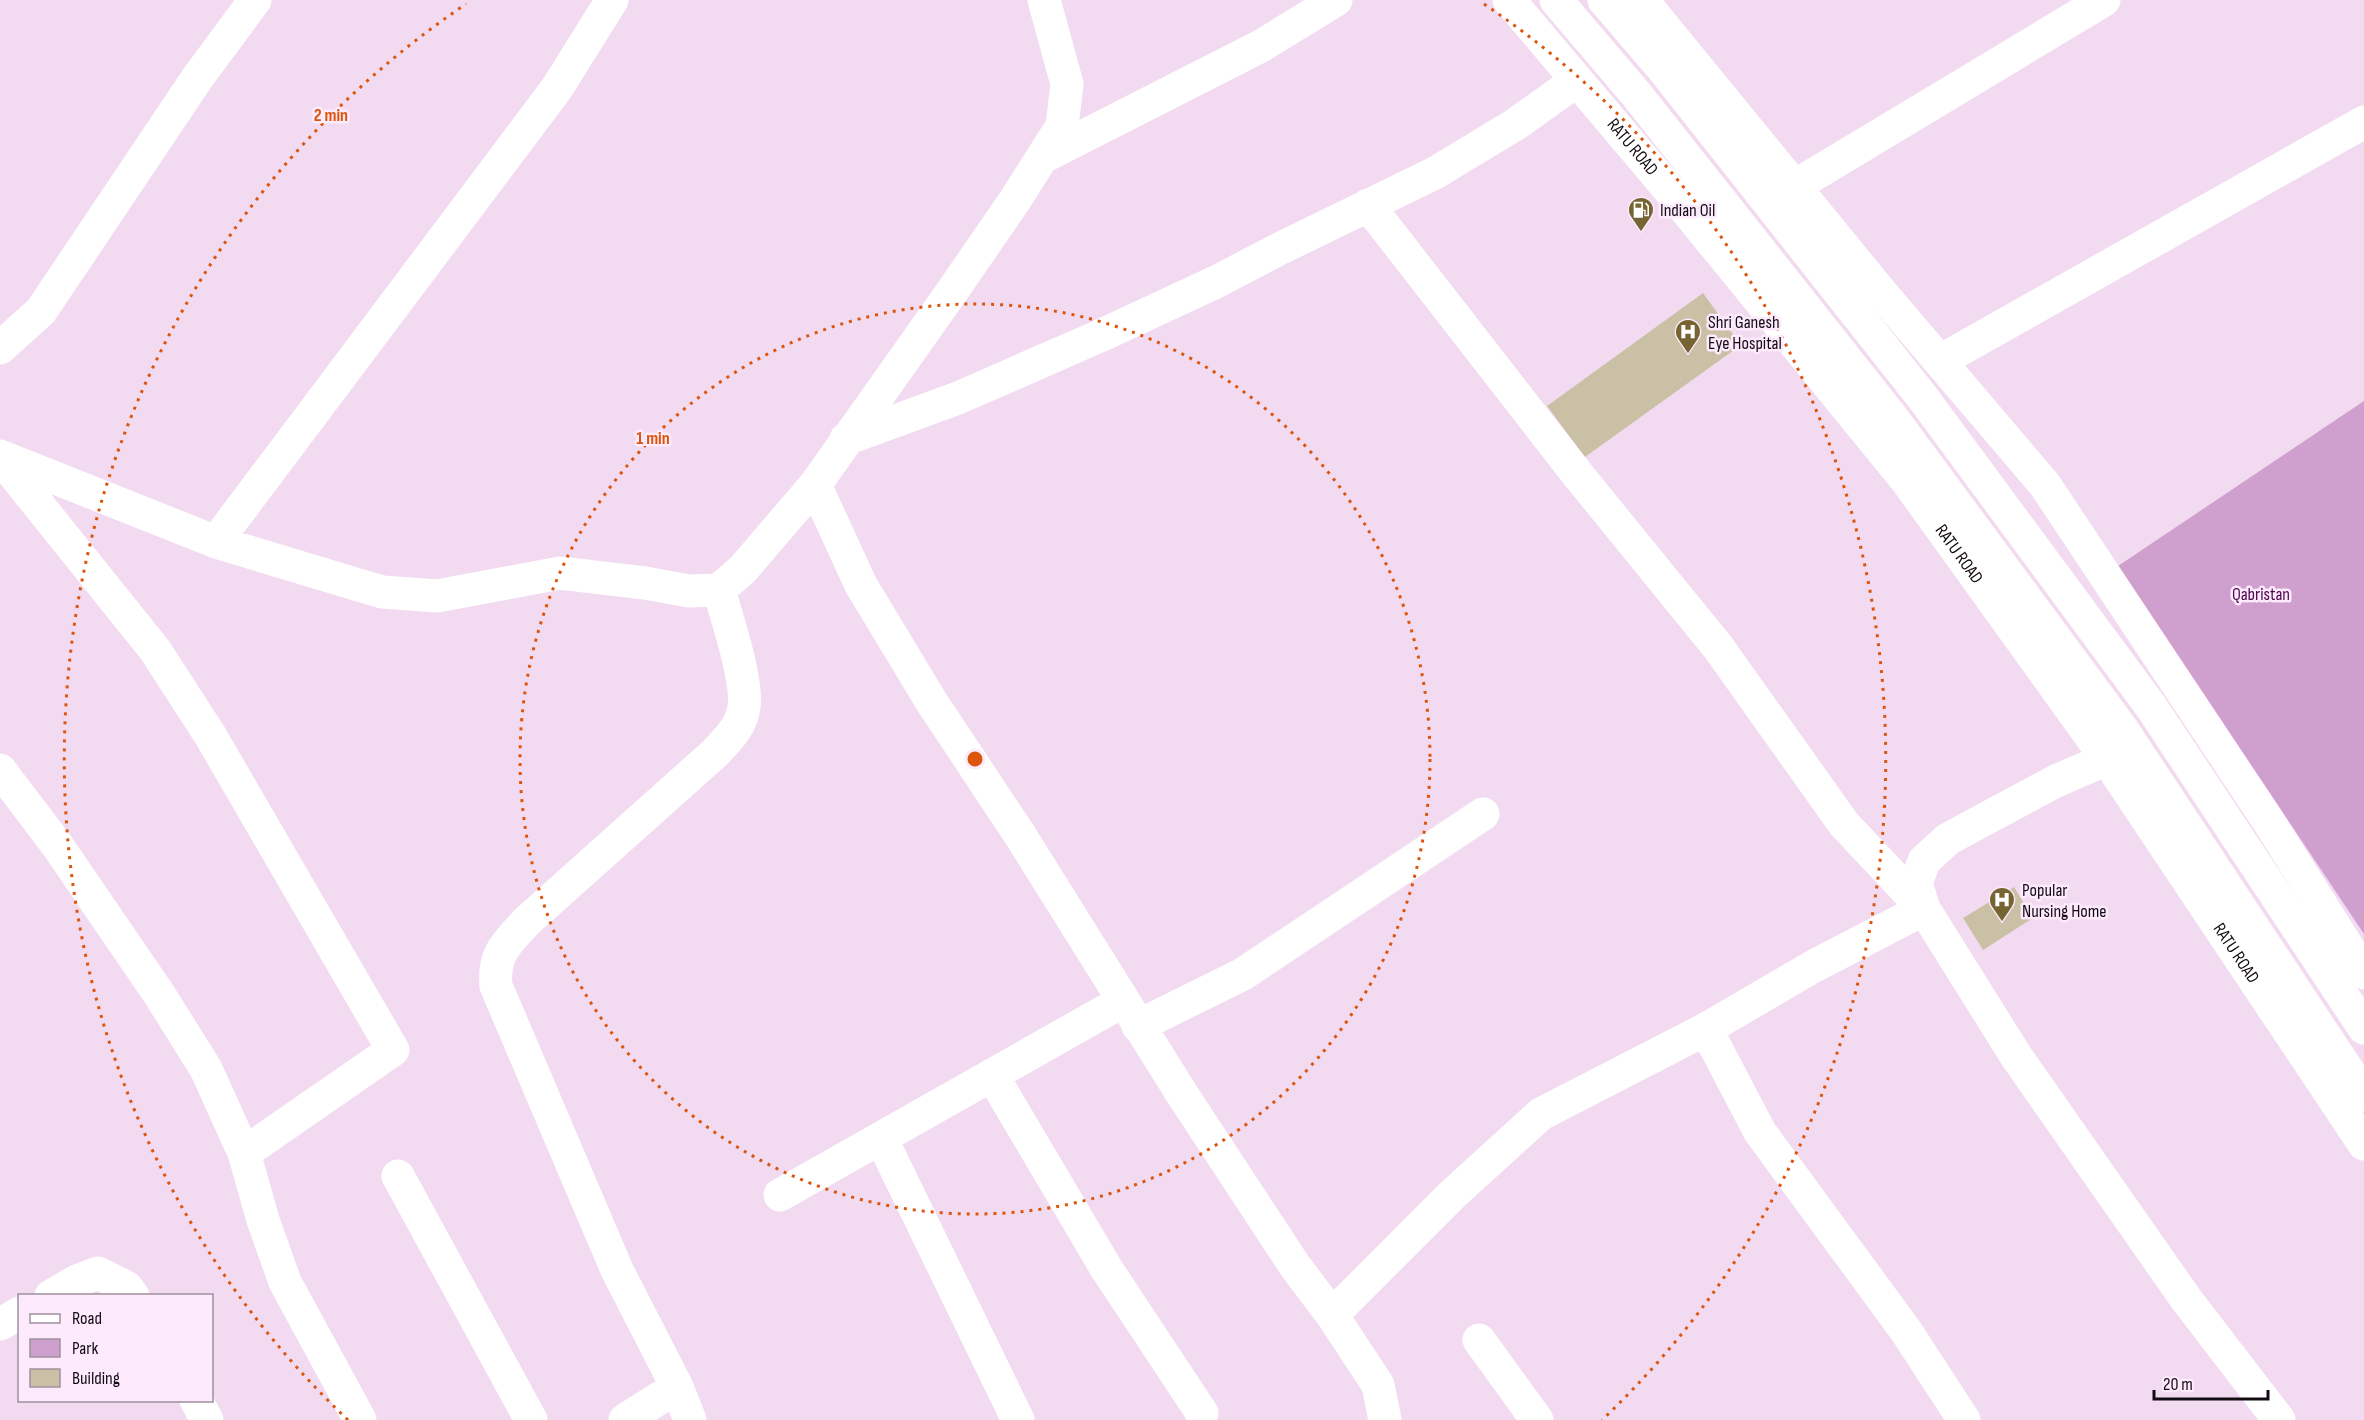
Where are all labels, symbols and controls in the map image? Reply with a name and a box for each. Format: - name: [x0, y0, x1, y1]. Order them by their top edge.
- text: 2 min: [314, 105, 348, 126]
- street label: RATU ROAD: [1603, 114, 1663, 179]
- fuel station icon: Indian Oil: [1626, 195, 1656, 233]
- place label: Indian Oil: [1660, 200, 1715, 221]
- place label: Shri Ganesh Eye Hospital: [1708, 312, 1782, 354]
- hospital icon: Shri Ganesh Eye Hospital: [1673, 317, 1703, 355]
- text: 1 min: [636, 428, 670, 449]
- street label: RATU ROAD: [1931, 520, 1988, 587]
- park label: Qabristan: [2232, 584, 2290, 605]
- centre of rings: [965, 749, 985, 769]
- place label: Popular Nursing Home: [2022, 880, 2107, 922]
- hospital icon: Popular Nursing Home: [1987, 885, 2017, 923]
- street label: RATU ROAD: [2209, 919, 2264, 987]
- legend: [18, 1294, 213, 1402]
- text: Road: [72, 1308, 102, 1329]
- text: Park: [72, 1338, 98, 1359]
- scale bar: [2154, 1363, 2268, 1401]
- text: Building: [72, 1368, 120, 1389]
- text: 20 m: [2163, 1374, 2193, 1395]

